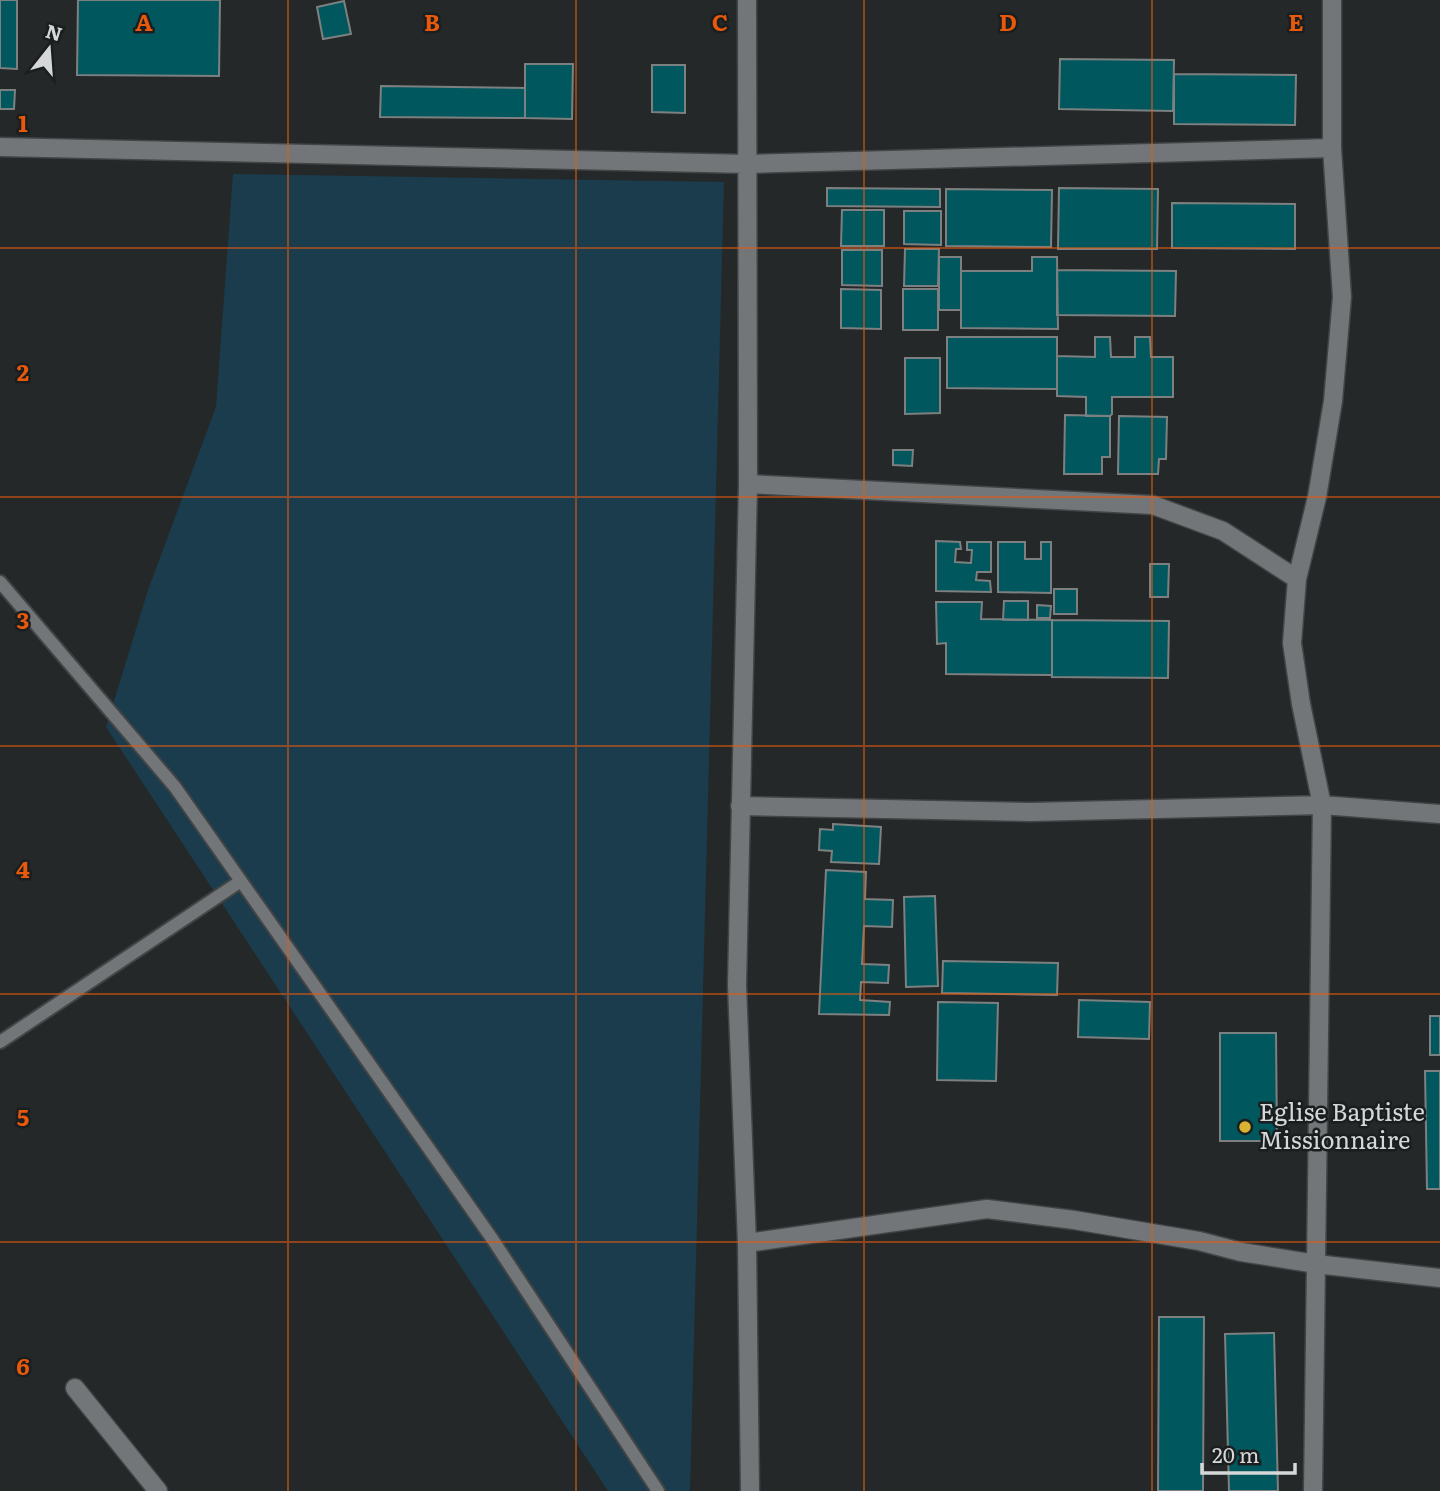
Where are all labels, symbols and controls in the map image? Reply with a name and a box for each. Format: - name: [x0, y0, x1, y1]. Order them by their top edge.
- text: A: [135, 4, 153, 38]
- text: B: [424, 4, 440, 38]
- text: C: [712, 4, 728, 38]
- text: D: [999, 4, 1017, 38]
- text: E: [1288, 4, 1304, 38]
- north arrow: [14, 14, 84, 84]
- text: N: [43, 16, 66, 48]
- text: 1: [18, 105, 28, 139]
- text: 2: [17, 354, 29, 388]
- text: 3: [17, 602, 29, 636]
- text: 4: [16, 851, 30, 885]
- place label: Eglise Baptiste Missionnaire: [1259, 1093, 1425, 1156]
- text: 5: [17, 1099, 29, 1133]
- marker: Eglise Baptiste Missionnaire: [1237, 1119, 1253, 1135]
- text: 6: [16, 1348, 30, 1382]
- scale bar: [1202, 1432, 1295, 1476]
- text: 20 m: [1212, 1438, 1259, 1469]

